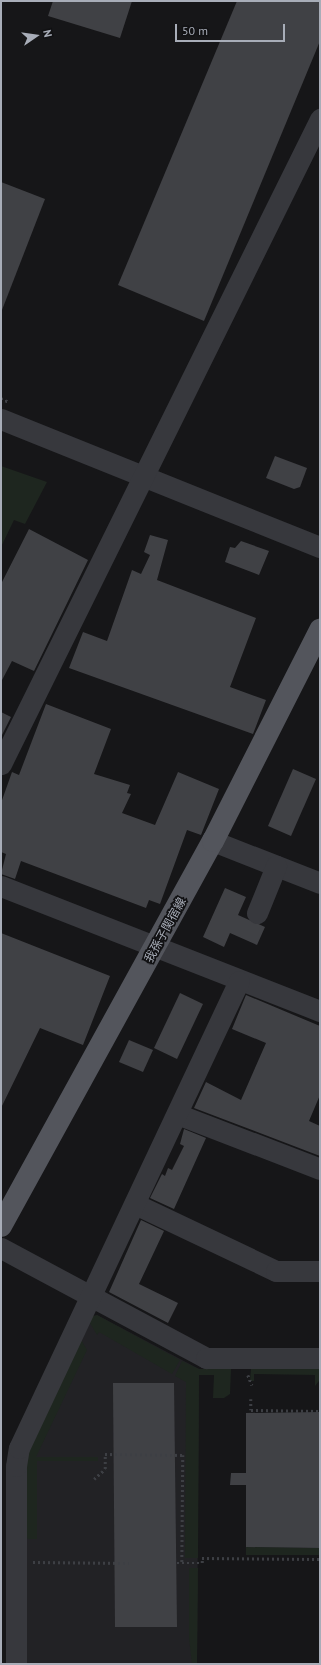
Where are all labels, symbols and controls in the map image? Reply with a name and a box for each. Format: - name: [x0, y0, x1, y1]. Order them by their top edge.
- north arrow: [16, 16, 56, 56]
- scale bar: [177, 16, 287, 42]
- text: 50 m: [182, 23, 208, 38]
- text: N: [40, 28, 55, 38]
- street label: 我孫子関宿線: [141, 895, 189, 965]

